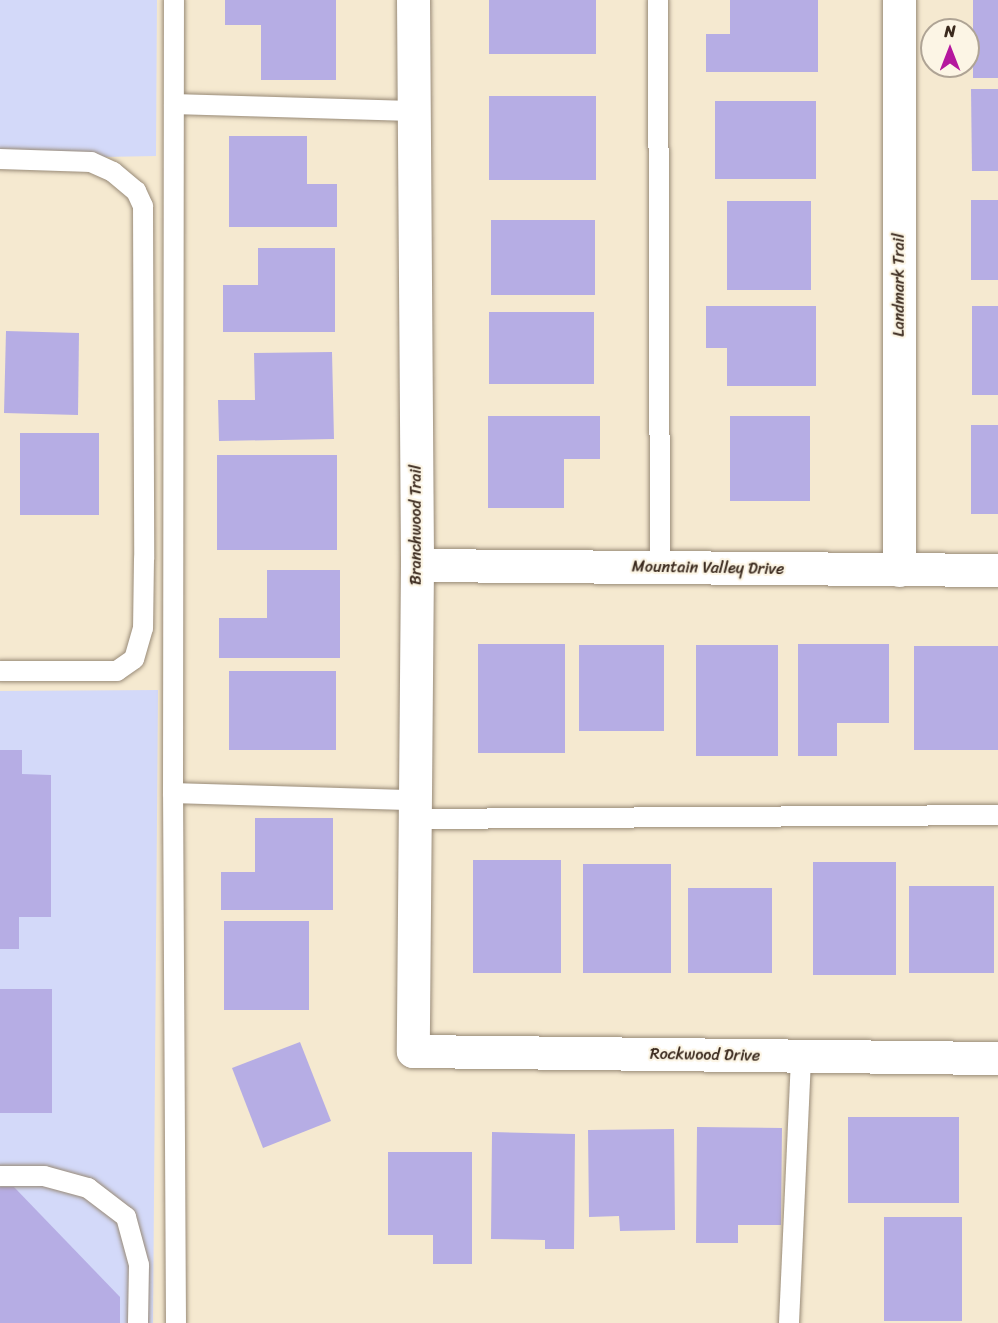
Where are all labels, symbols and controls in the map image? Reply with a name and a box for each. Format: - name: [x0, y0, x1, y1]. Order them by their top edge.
- text: N: [944, 17, 956, 46]
- north arrow: [920, 18, 980, 78]
- street label: Landmark Trail: [889, 233, 909, 337]
- street label: Branchwood Trail: [406, 465, 426, 585]
- street label: Mountain Valley Drive: [631, 557, 785, 579]
- street label: Rockwood Drive: [650, 1044, 760, 1066]

